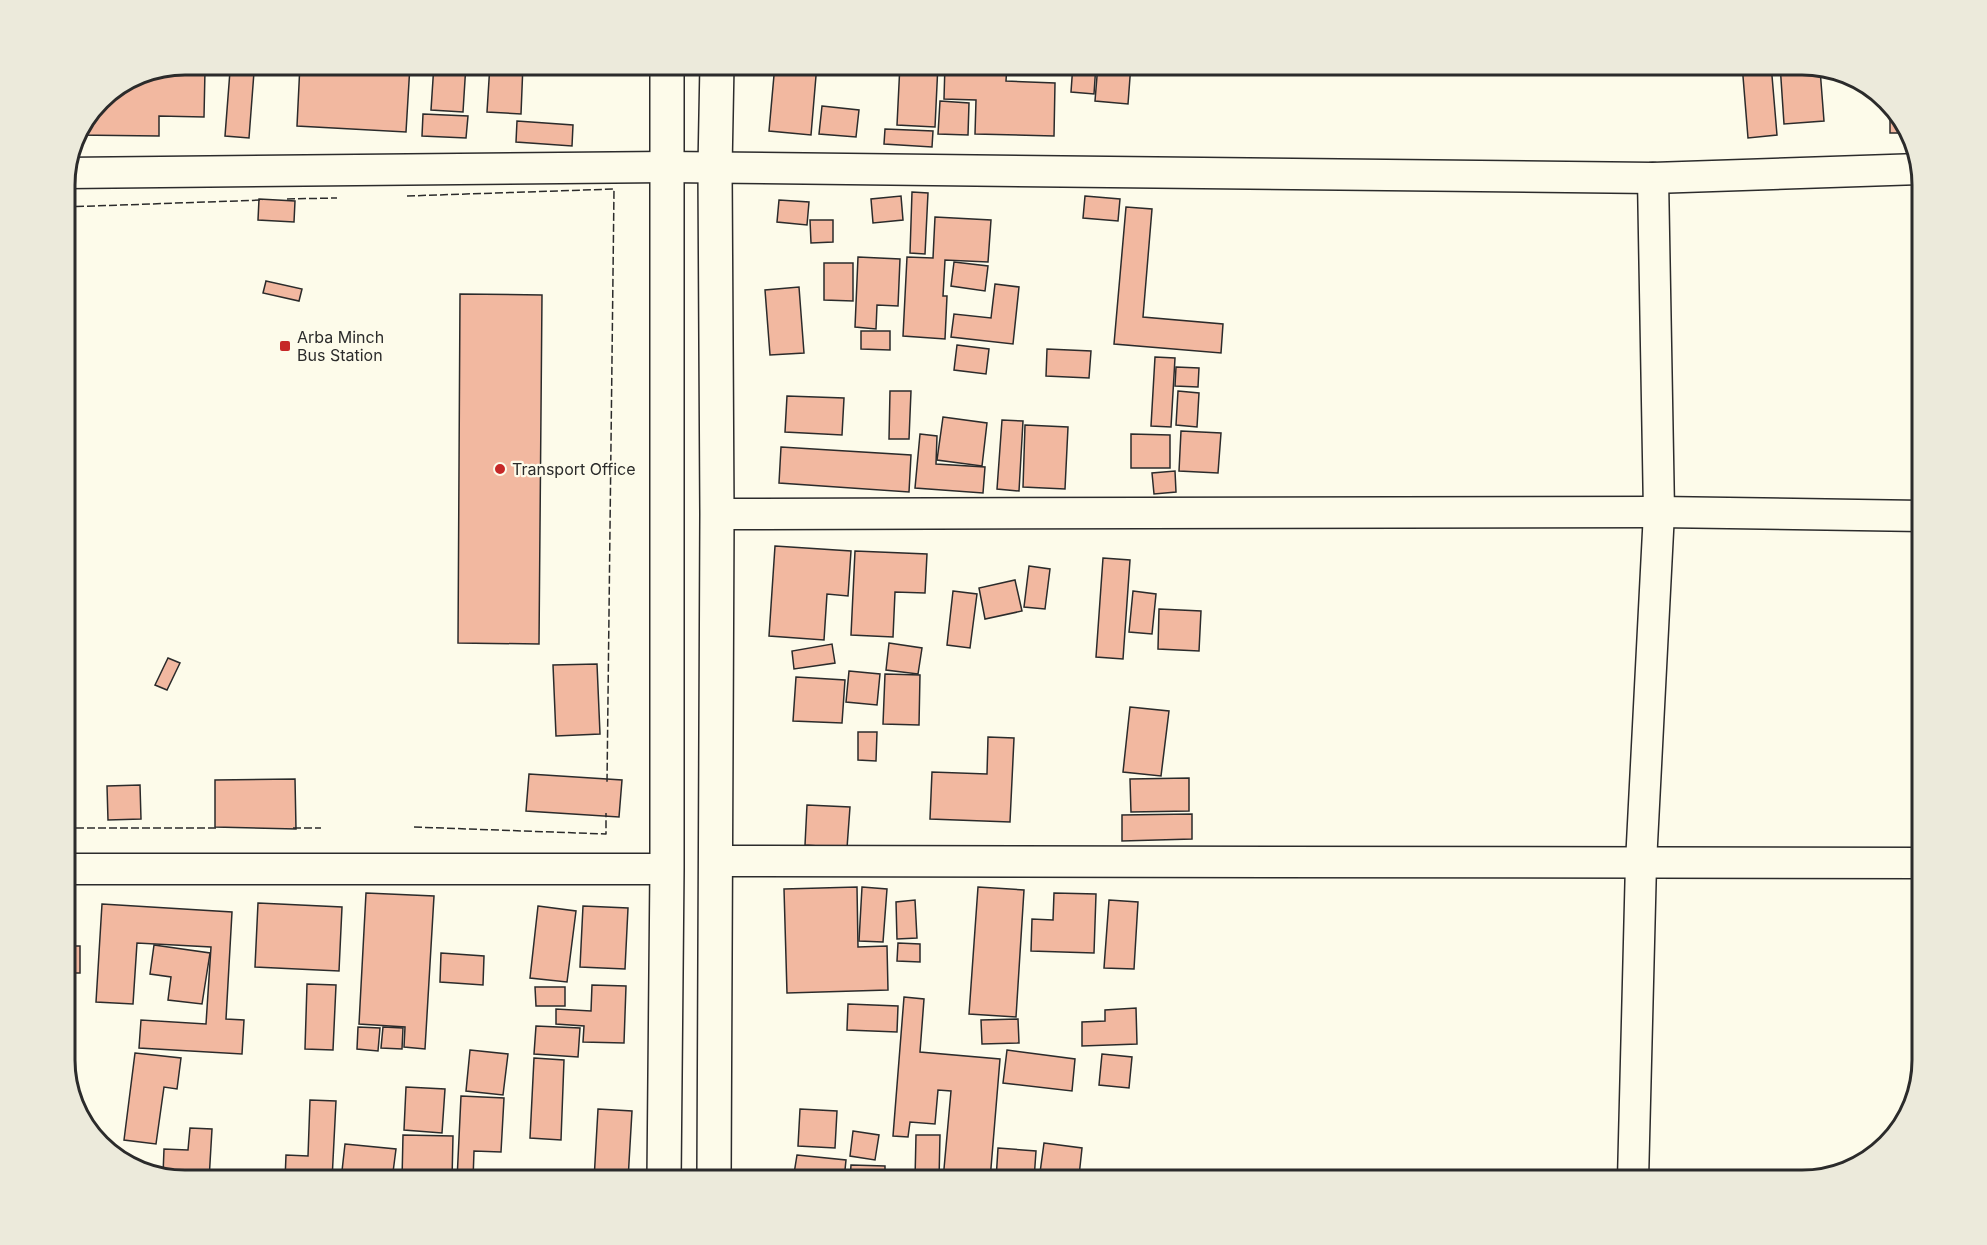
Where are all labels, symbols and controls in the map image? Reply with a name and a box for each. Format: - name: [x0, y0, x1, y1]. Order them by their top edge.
- place label: Arba Minch Bus Station: [297, 327, 384, 365]
- marker: Arba Minch Bus Station: [278, 339, 292, 353]
- place label: Transport Office: [512, 459, 636, 479]
- marker: Transport Office: [493, 462, 507, 476]

